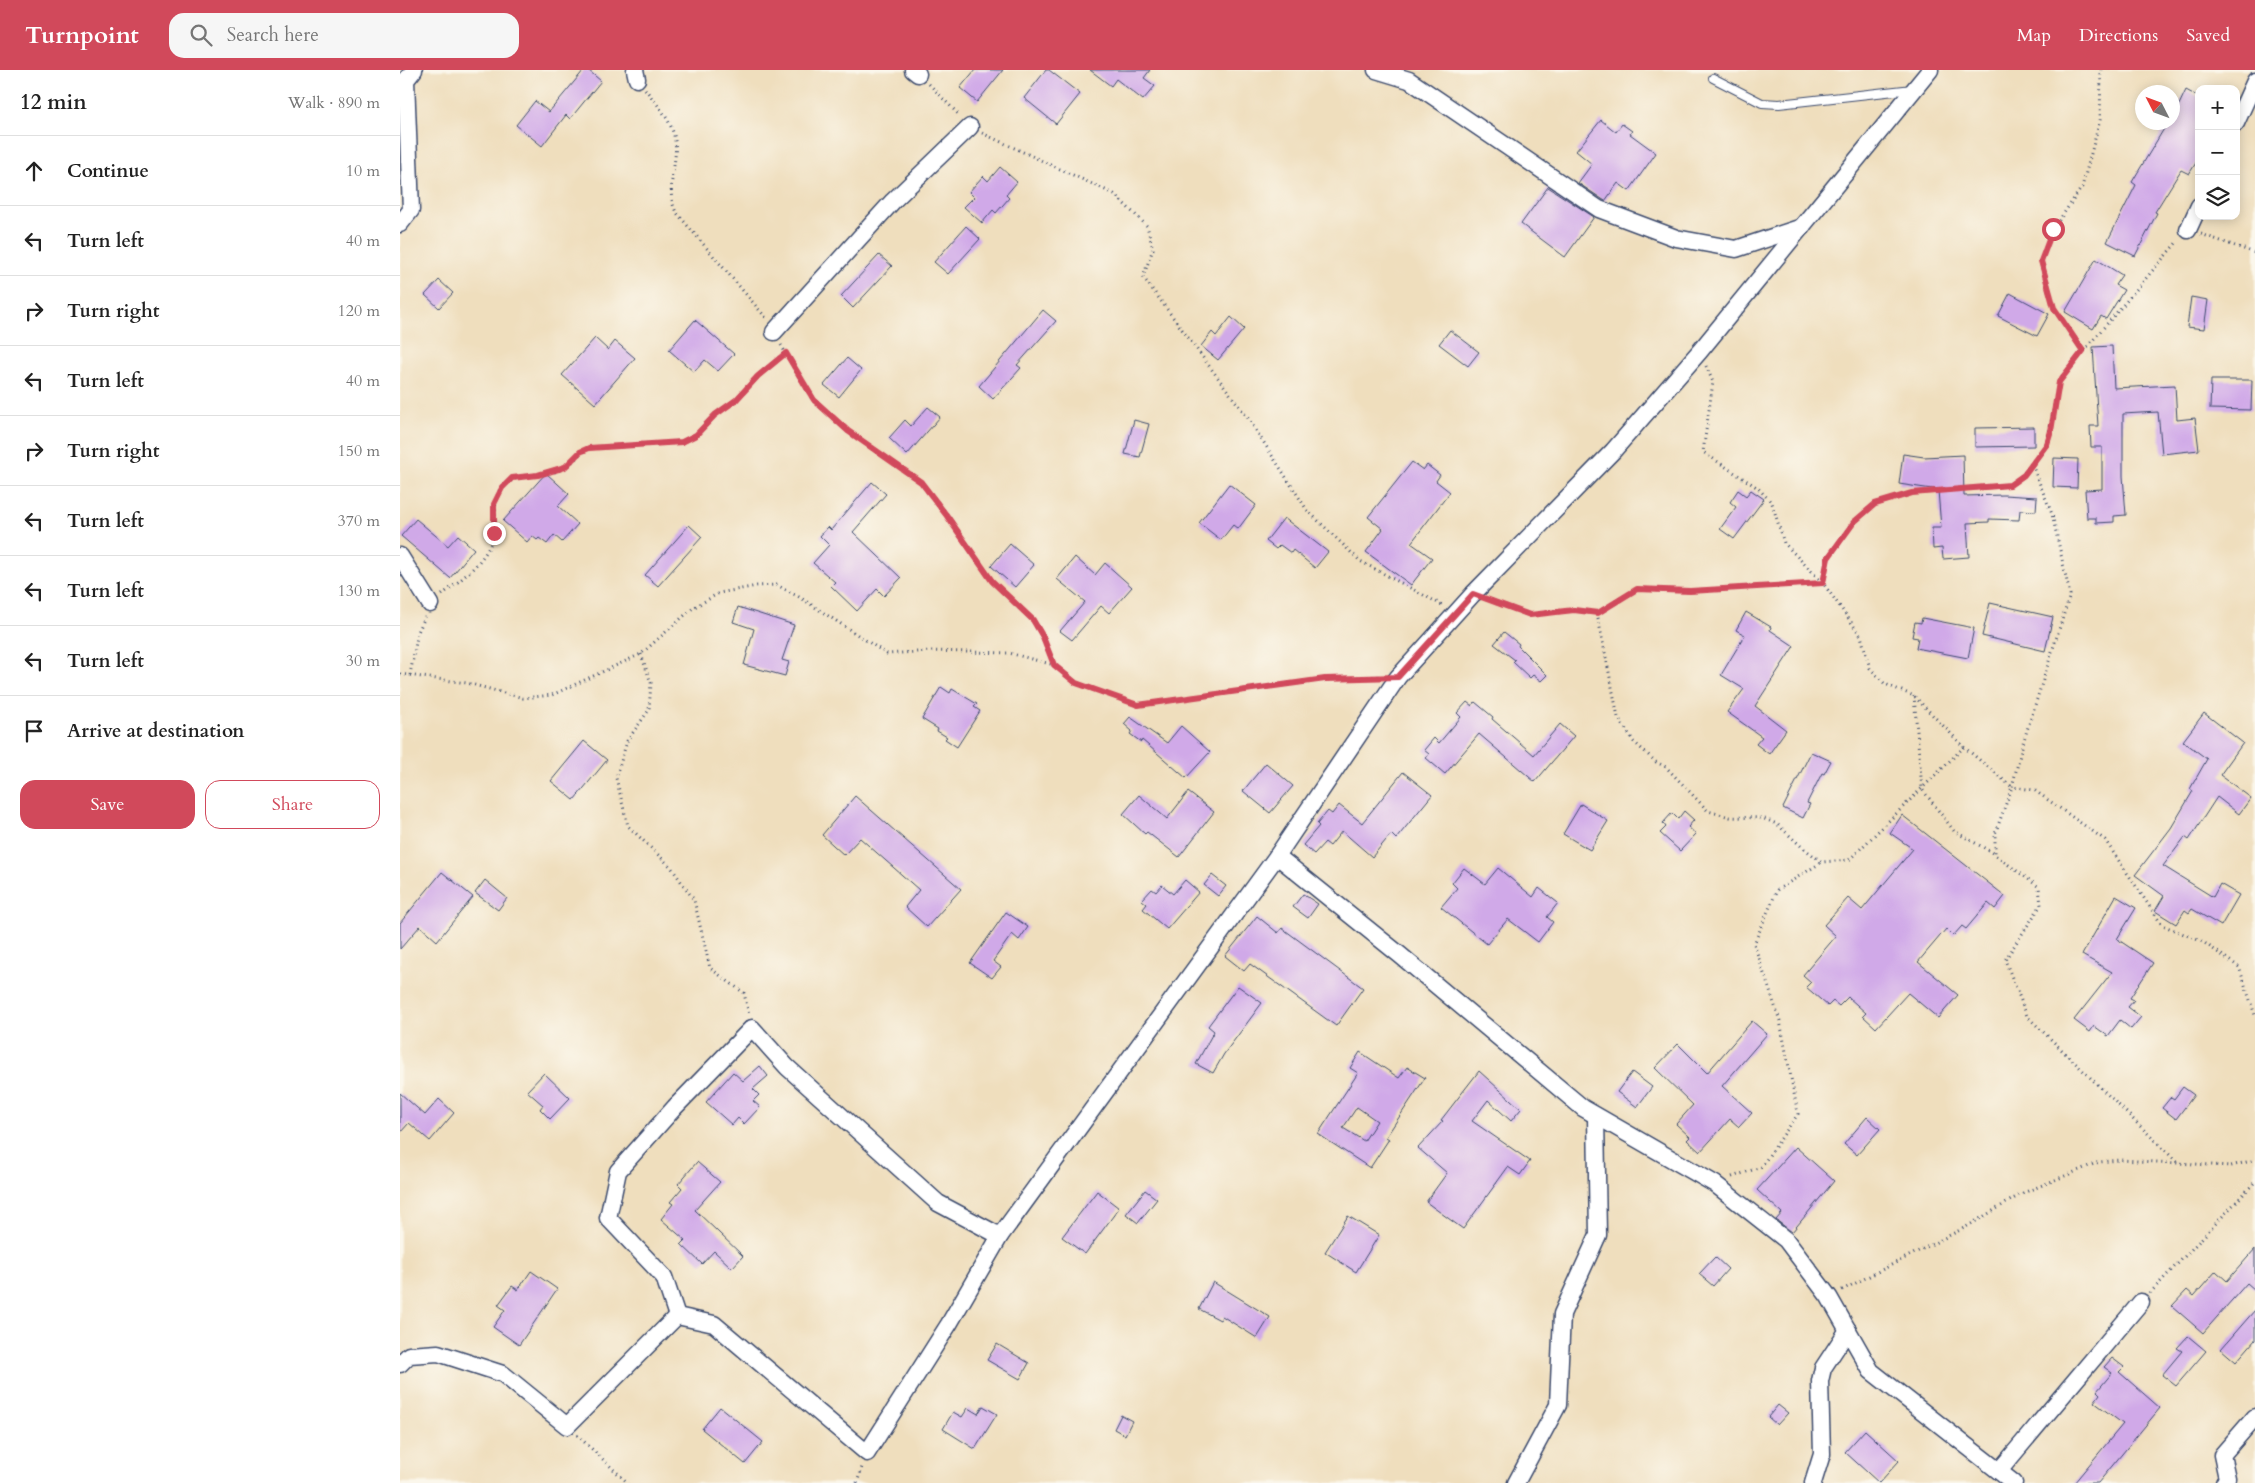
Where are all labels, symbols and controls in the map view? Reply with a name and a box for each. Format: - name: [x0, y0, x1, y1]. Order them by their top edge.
- search box: [169, 13, 519, 58]
- text: Turnpoint: [25, 19, 139, 52]
- icon: search: [187, 21, 215, 49]
- text: Search here: [227, 22, 319, 48]
- text: Map: [2017, 23, 2051, 48]
- text: Directions: [2079, 23, 2158, 48]
- text: Saved: [2186, 23, 2230, 48]
- north arrow: [2135, 85, 2180, 130]
- map controls: [2195, 85, 2240, 220]
- button: +: [2195, 85, 2240, 130]
- text: 12 min: [20, 88, 87, 117]
- text: Walk · 890 m: [288, 92, 380, 114]
- button: −: [2195, 130, 2240, 175]
- icon: ahead: [20, 157, 48, 185]
- text: Continue: [67, 158, 149, 184]
- text: 10 m: [346, 160, 380, 182]
- button: layers: [2195, 175, 2240, 220]
- route start: [2042, 218, 2065, 241]
- icon: left: [20, 227, 48, 255]
- text: Turn left: [67, 228, 144, 254]
- text: 40 m: [346, 230, 380, 252]
- icon: right: [20, 297, 48, 325]
- text: Turn right: [67, 298, 159, 324]
- text: 120 m: [338, 300, 380, 322]
- icon: left: [20, 367, 48, 395]
- text: Turn left: [67, 368, 144, 394]
- text: 40 m: [346, 370, 380, 392]
- icon: right: [20, 437, 48, 465]
- text: Turn right: [67, 438, 159, 464]
- text: 150 m: [338, 440, 380, 462]
- icon: left: [20, 507, 48, 535]
- text: Turn left: [67, 508, 144, 534]
- text: 370 m: [338, 510, 380, 532]
- route end: [483, 522, 506, 545]
- icon: left: [20, 577, 48, 605]
- text: Turn left: [67, 578, 144, 604]
- text: 130 m: [338, 580, 380, 602]
- icon: left: [20, 647, 48, 675]
- text: Turn left: [67, 648, 144, 674]
- text: 30 m: [346, 650, 380, 672]
- icon: arrive: [20, 717, 48, 745]
- text: Arrive at destination: [67, 718, 244, 744]
- button: Save: [20, 780, 195, 829]
- button: Share: [205, 780, 380, 829]

